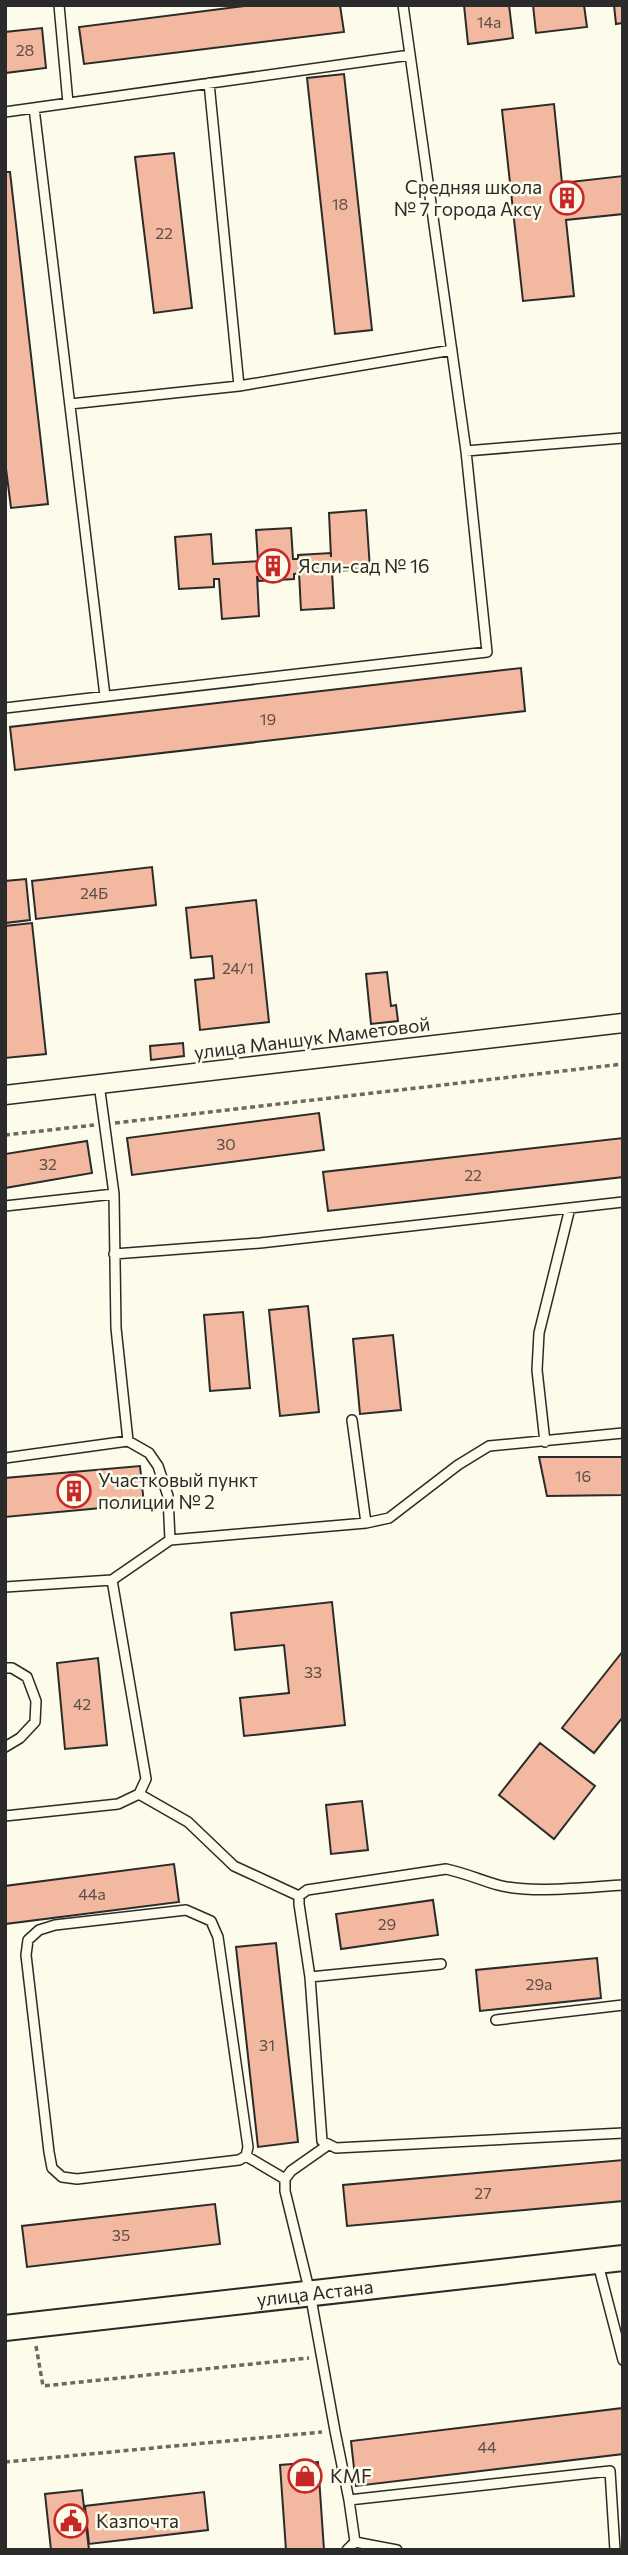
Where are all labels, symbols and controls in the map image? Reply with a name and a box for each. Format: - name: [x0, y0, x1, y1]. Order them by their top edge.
- house number: 14а: [477, 12, 501, 31]
- house number: 28: [16, 40, 34, 59]
- place label: Средняя школа № 7 города Аксу: [394, 175, 542, 220]
- building icon: Средняя школа № 7 города Аксу: [548, 179, 586, 217]
- house number: 18: [332, 194, 348, 213]
- house number: 22: [155, 223, 173, 242]
- building icon: Ясли-сад № 16: [254, 547, 292, 585]
- place label: Ясли-сад № 16: [298, 554, 430, 577]
- house number: 19: [260, 709, 276, 728]
- house number: 24Б: [80, 883, 108, 902]
- house number: 24/1: [222, 958, 254, 977]
- street label: улица Маншук Маметовой: [193, 1012, 431, 1063]
- house number: 30: [216, 1134, 236, 1153]
- house number: 32: [39, 1154, 57, 1173]
- house number: 22: [464, 1165, 482, 1184]
- house number: 16: [575, 1466, 591, 1485]
- place label: Участковый пункт полиции № 2: [98, 1468, 258, 1513]
- building icon: Участковый пункт полиции № 2: [55, 1472, 93, 1510]
- house number: 33: [304, 1662, 322, 1681]
- house number: 42: [73, 1694, 91, 1713]
- house number: 44а: [78, 1884, 106, 1903]
- house number: 29: [378, 1914, 396, 1933]
- house number: 29а: [526, 1974, 552, 1993]
- house number: 31: [259, 2035, 275, 2054]
- house number: 27: [474, 2183, 492, 2202]
- house number: 35: [112, 2225, 130, 2244]
- street label: улица Астана: [255, 2274, 375, 2310]
- house number: 44: [477, 2437, 497, 2456]
- shop icon: KMF: [286, 2457, 324, 2495]
- place label: KMF: [330, 2464, 372, 2487]
- public building icon: Казпочта: [52, 2502, 90, 2540]
- place label: Казпочта: [96, 2509, 179, 2532]

